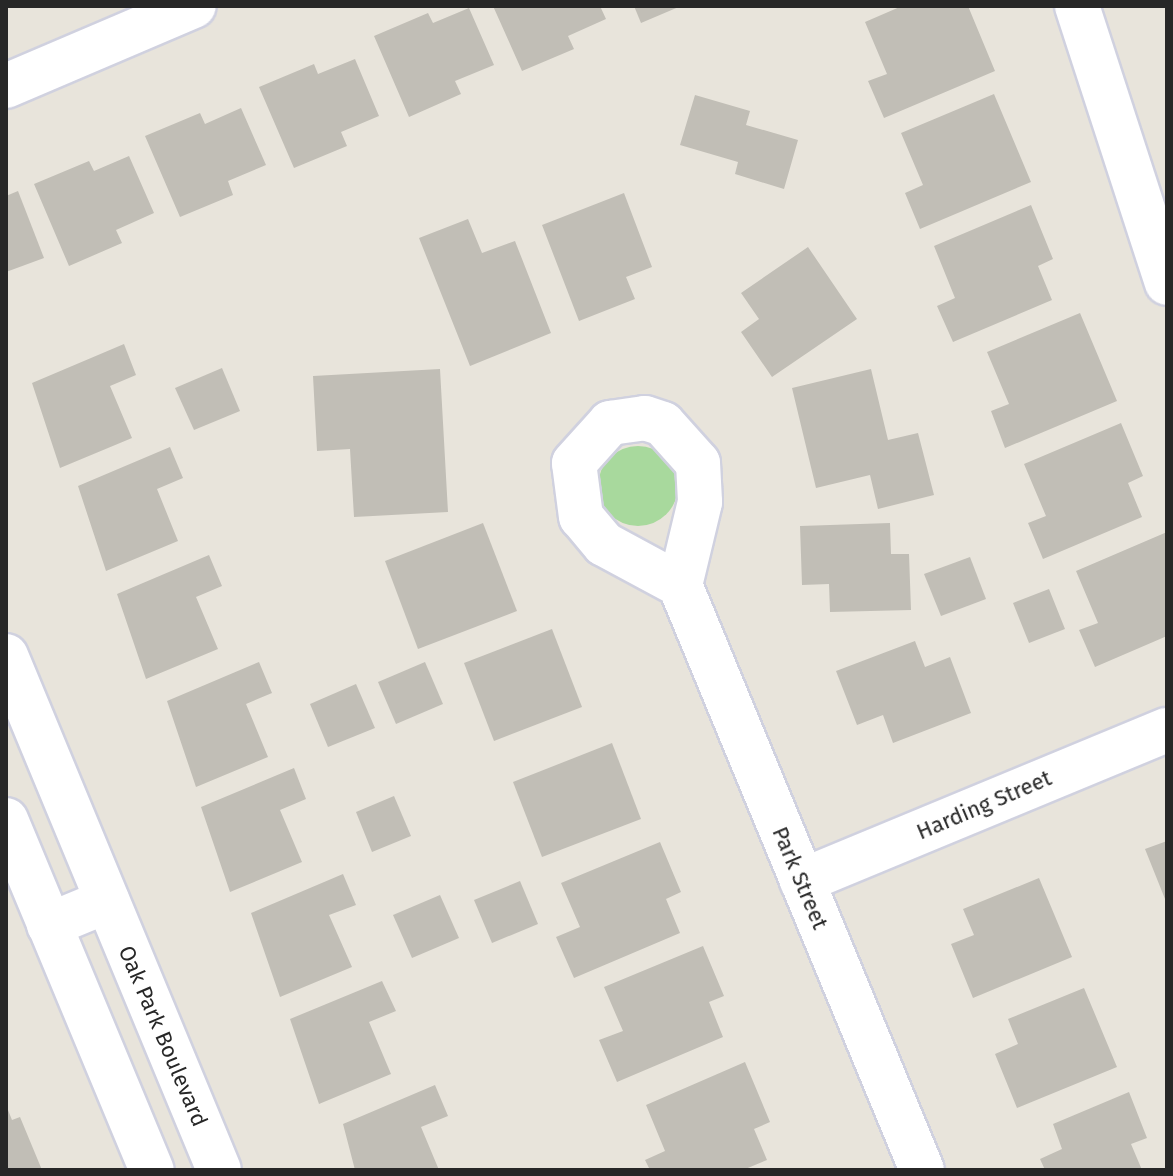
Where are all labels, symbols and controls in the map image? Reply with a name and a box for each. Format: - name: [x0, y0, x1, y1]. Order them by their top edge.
- street label: Harding Street: [913, 765, 1055, 845]
- street label: Park Street: [767, 823, 833, 933]
- street label: Oak Park Boulevard: [113, 942, 213, 1130]

